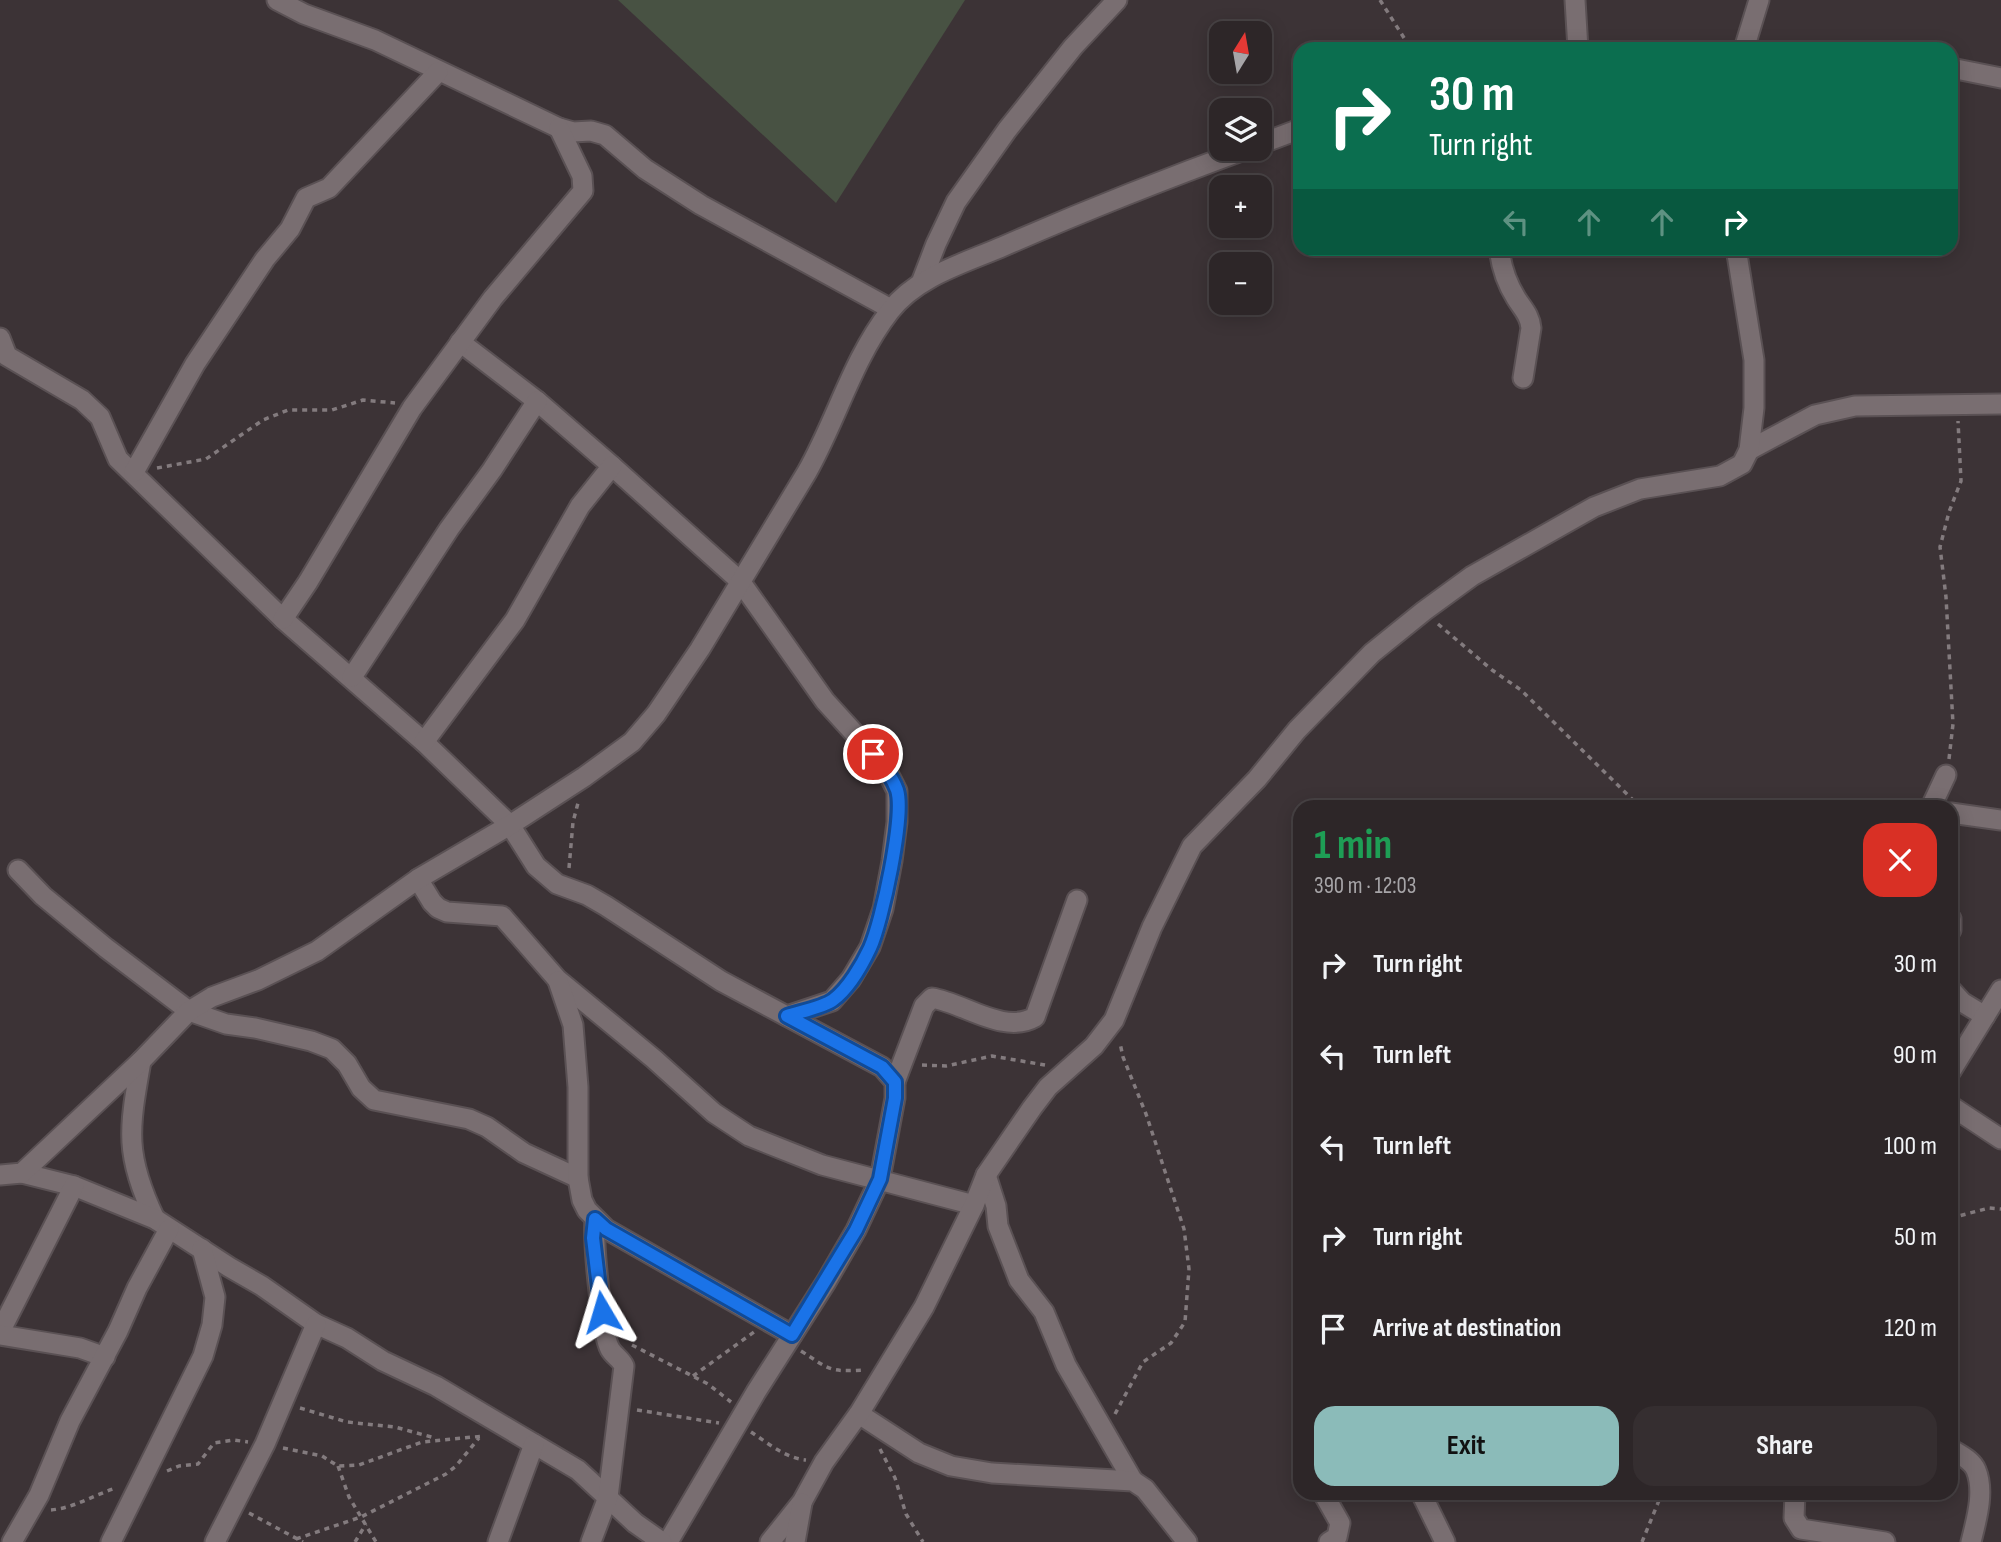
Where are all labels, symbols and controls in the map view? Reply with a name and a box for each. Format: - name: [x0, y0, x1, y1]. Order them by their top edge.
- north arrow: [1209, 21, 1272, 84]
- map controls: [1209, 21, 1272, 315]
- text: 30 m: [1429, 66, 1514, 125]
- icon: right: [1314, 70, 1405, 161]
- button: layers: [1209, 98, 1272, 161]
- text: Turn right: [1429, 126, 1533, 165]
- button: +: [1209, 175, 1272, 238]
- icon: left: [1497, 203, 1535, 241]
- icon: ahead: [1570, 203, 1608, 241]
- icon: ahead: [1643, 203, 1681, 241]
- icon: right: [1716, 203, 1754, 241]
- button: −: [1209, 252, 1272, 315]
- pin: [843, 724, 903, 784]
- icon: arrive: [854, 735, 892, 773]
- text: 1 min: [1314, 820, 1392, 871]
- button: close: [1863, 823, 1937, 897]
- text: 390 m · 12:03: [1314, 872, 1416, 900]
- icon: right: [1314, 946, 1352, 984]
- text: Turn right: [1373, 949, 1462, 980]
- text: 30 m: [1894, 949, 1937, 980]
- icon: left: [1314, 1037, 1352, 1075]
- text: Turn left: [1373, 1040, 1451, 1071]
- text: 90 m: [1893, 1040, 1937, 1071]
- icon: left: [1314, 1128, 1352, 1166]
- text: Turn left: [1373, 1131, 1451, 1162]
- text: 100 m: [1884, 1131, 1937, 1162]
- icon: right: [1314, 1219, 1352, 1257]
- text: Turn right: [1373, 1222, 1462, 1253]
- text: 50 m: [1894, 1222, 1937, 1253]
- position arrow: [565, 1275, 639, 1349]
- icon: arrive: [1314, 1310, 1352, 1348]
- text: Arrive at destination: [1373, 1313, 1561, 1344]
- text: 120 m: [1884, 1313, 1937, 1344]
- button: Exit: [1314, 1406, 1619, 1486]
- button: Share: [1633, 1406, 1937, 1486]

